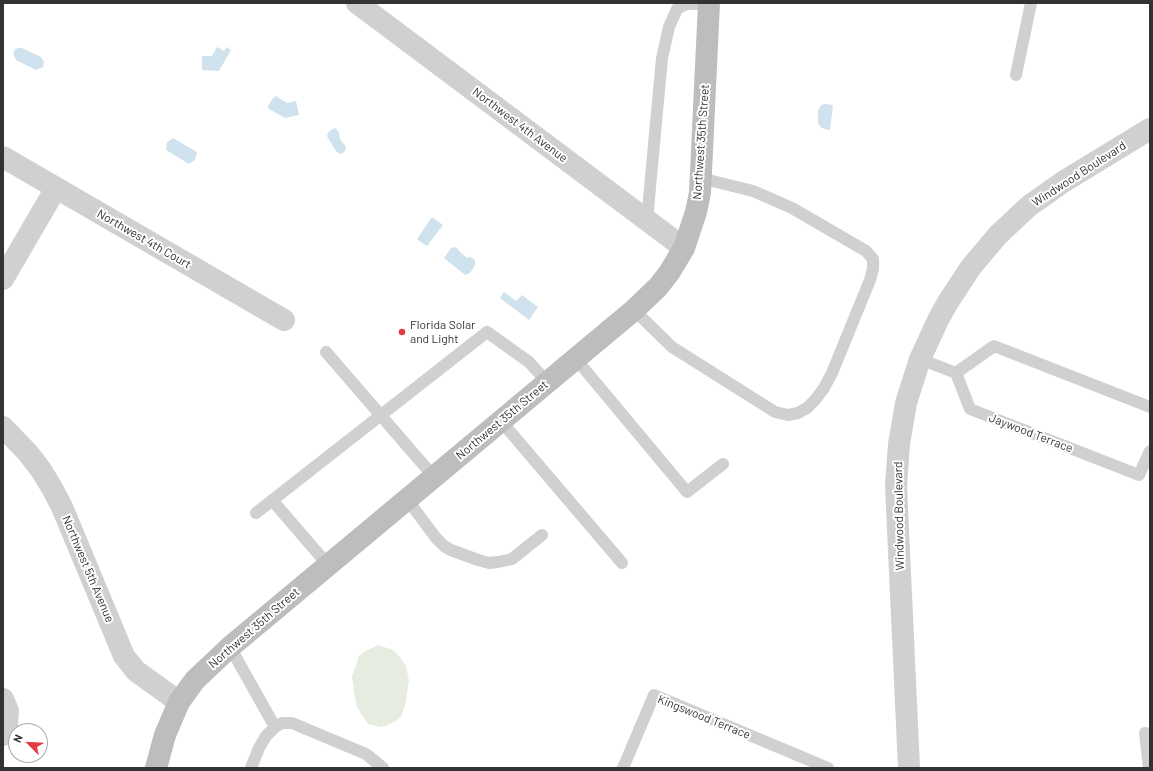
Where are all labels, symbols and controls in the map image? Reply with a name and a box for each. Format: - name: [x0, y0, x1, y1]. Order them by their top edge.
- street label: Northwest 35th Street: [690, 84, 712, 200]
- street label: Northwest 4th Avenue: [470, 85, 570, 165]
- street label: Windwood Boulevard: [1029, 138, 1129, 210]
- street label: Northwest 4th Court: [94, 206, 194, 272]
- place label: Florida Solar and Light: [410, 318, 475, 346]
- marker: Florida Solar and Light: [397, 327, 407, 337]
- street label: Northwest 35th Street: [453, 377, 551, 463]
- street label: Jaywood Terrace: [987, 410, 1075, 456]
- street label: Windwood Boulevard: [891, 461, 907, 571]
- street label: Northwest 5th Avenue: [59, 513, 117, 625]
- street label: Northwest 35th Street: [206, 585, 302, 671]
- street label: Kingswood Terrace: [655, 692, 753, 742]
- north arrow: [8, 723, 48, 763]
- text: N: [10, 732, 25, 744]

